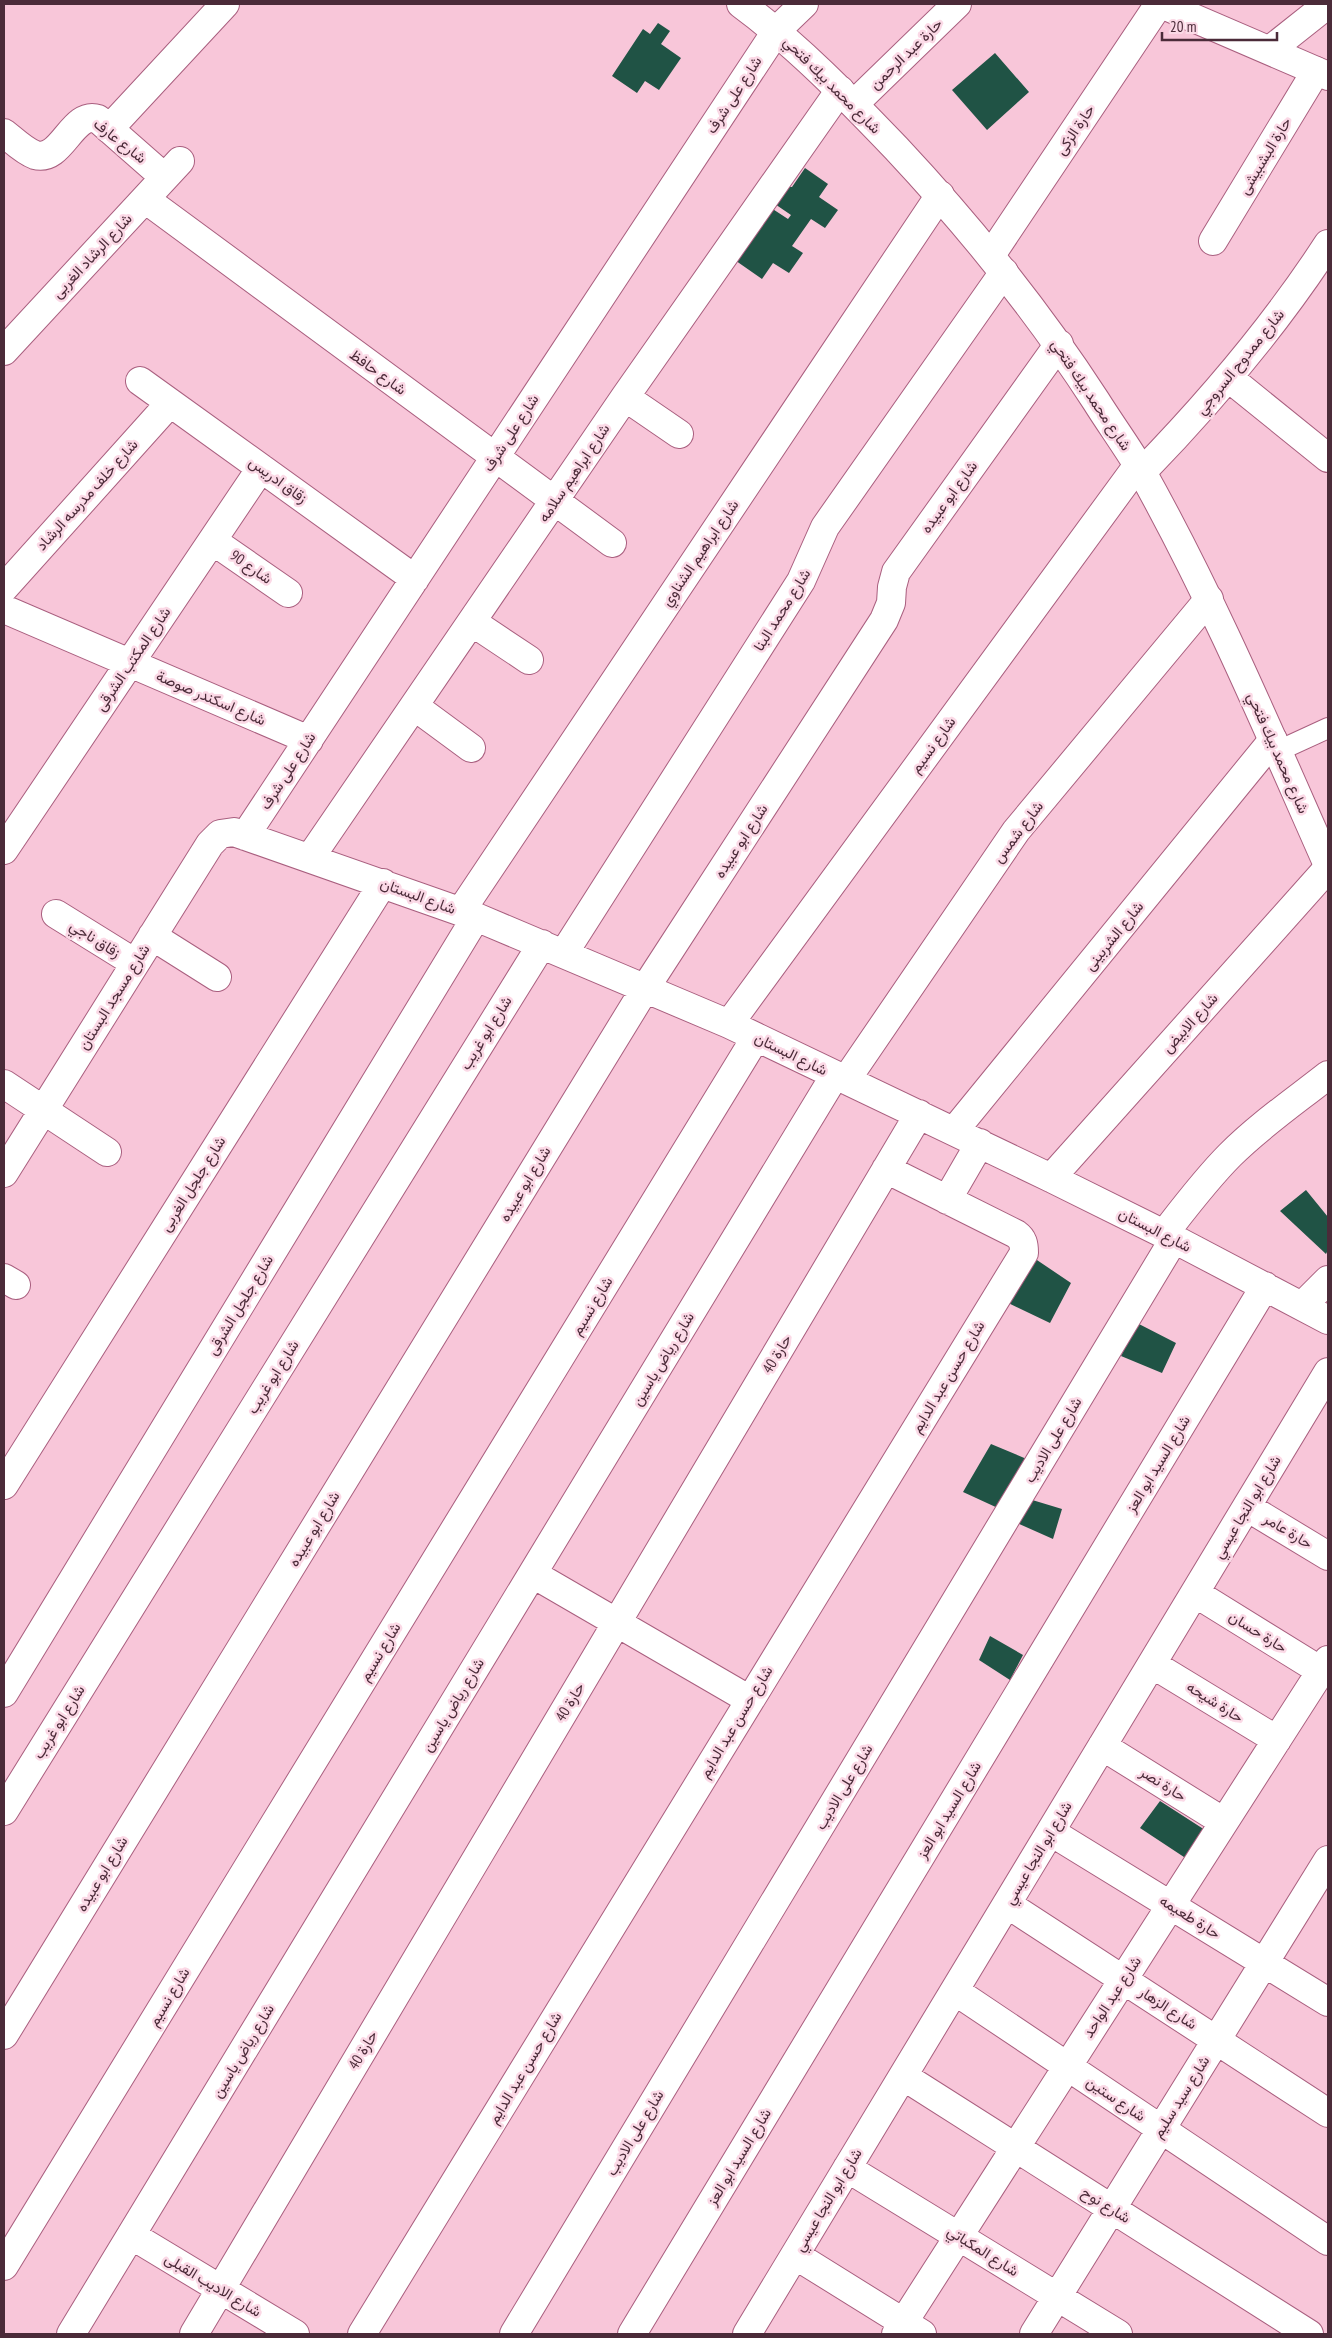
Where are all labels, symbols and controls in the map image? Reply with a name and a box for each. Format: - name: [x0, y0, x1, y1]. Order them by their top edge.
- scale bar: [1162, 10, 1277, 42]
- street label: حارة عبد الرحمن: [865, 14, 947, 94]
- text: 20 m: [1170, 17, 1196, 36]
- street label: شارع محمد بيك فتحي: [777, 32, 885, 140]
- street label: شارع على شرف: [702, 52, 767, 138]
- street label: حارة الزكى: [1051, 101, 1099, 159]
- street label: شارع عارف: [89, 114, 151, 169]
- street label: حارة البشبيشى: [1234, 114, 1296, 198]
- street label: شارع الرشاد الغربى: [47, 209, 137, 303]
- street label: شارع ممدوح السروجي: [1191, 305, 1291, 421]
- street label: شارع محمد بيك فتحي: [1044, 335, 1136, 456]
- street label: شارع حافظ: [345, 345, 411, 400]
- street label: شارع على شرف: [479, 390, 544, 476]
- street label: شارع ابراهيم سلامه: [534, 420, 615, 527]
- street label: شارع خلف مدرسه الرشاد: [32, 435, 143, 556]
- street label: زقاق ادريس: [245, 452, 311, 508]
- street label: شارع ابو عبيده: [916, 457, 983, 538]
- street label: شارع ابراهيم الشناوي: [657, 496, 746, 612]
- street label: شارع 90: [225, 545, 276, 590]
- street label: شارع محمد البنا: [749, 565, 816, 655]
- street label: شارع المكتب الشرقى: [91, 603, 176, 716]
- street label: شارع اسكندر صوصة: [153, 666, 269, 731]
- street label: شارع محمد بيك فتحي: [1240, 689, 1314, 818]
- street label: شارع نسيم: [906, 713, 961, 778]
- street label: شارع على شرف: [256, 728, 321, 814]
- street label: شارع شمس: [988, 797, 1049, 868]
- street label: شارع ابو عبيده: [710, 800, 773, 882]
- street label: شارع البستان: [377, 873, 459, 920]
- street label: شارع الشربينى: [1080, 897, 1149, 976]
- street label: زقاق ناجي: [64, 916, 124, 965]
- street label: شارع مسجد البستان: [73, 940, 155, 1054]
- street label: شارع الابيض: [1158, 989, 1223, 1058]
- street label: شارع ابو غريب: [455, 992, 517, 1074]
- street label: شارع البستان: [751, 1028, 831, 1081]
- street label: شارع جلجل الغربى: [156, 1132, 231, 1236]
- street label: شارع ابو عبيده: [495, 1142, 556, 1226]
- street label: شارع البستان: [1115, 1203, 1195, 1258]
- street label: شارع جلجل الشرقى: [202, 1251, 279, 1359]
- street label: شارع نسيم: [567, 1273, 618, 1340]
- street label: شارع رياض ياسين: [627, 1308, 700, 1410]
- street label: شارع حسن عبد الدايم: [907, 1317, 990, 1437]
- street label: حارة 40: [758, 1331, 795, 1376]
- street label: شارع ابو غريب: [242, 1336, 304, 1418]
- street label: شارع على الاديب: [1020, 1393, 1087, 1487]
- street label: شارع السيد ابو العز: [1120, 1411, 1196, 1518]
- street label: شارع ابو النجا عيسي: [1208, 1452, 1288, 1564]
- street label: شارع ابو عبيده: [284, 1487, 345, 1571]
- street label: حارة عامر: [1260, 1508, 1316, 1553]
- street label: حارة حسان: [1226, 1606, 1291, 1657]
- street label: شارع نسيم: [355, 1619, 406, 1686]
- street label: شارع رياض ياسين: [417, 1654, 490, 1756]
- street label: شارع حسن عبد الدايم: [695, 1662, 778, 1782]
- street label: حارة شيحه: [1183, 1677, 1247, 1726]
- street label: حارة 40: [551, 1679, 588, 1724]
- street label: شارع ابو غريب: [28, 1681, 90, 1763]
- street label: شارع على الاديب: [811, 1740, 878, 1834]
- street label: شارع السيد ابو العز: [911, 1757, 987, 1864]
- street label: حارة نصر: [1136, 1761, 1190, 1805]
- street label: شارع ابو النجا عيسي: [999, 1798, 1079, 1910]
- street label: شارع ابو عبيده: [72, 1832, 133, 1916]
- street label: حارة طعيمه: [1156, 1890, 1224, 1943]
- street label: شارع عبد الواحد: [1078, 1952, 1147, 2042]
- street label: شارع نسيم: [144, 1964, 195, 2031]
- street label: شارع الزهار: [1134, 1981, 1201, 2035]
- street label: شارع رياض ياسين: [207, 2000, 280, 2102]
- street label: شارع حسن عبد الدايم: [484, 2008, 567, 2128]
- street label: حارة 40: [344, 2027, 381, 2072]
- street label: شارع سيد سليم: [1148, 2052, 1215, 2142]
- street label: شارع ستين: [1082, 2072, 1150, 2127]
- street label: شارع على الاديب: [602, 2086, 669, 2180]
- street label: شارع السيد ابو العز: [701, 2104, 777, 2211]
- street label: شارع ابو النجا عيسي: [789, 2145, 869, 2257]
- street label: شارع نوح: [1077, 2182, 1134, 2229]
- street label: شارع المكباتي: [942, 2221, 1023, 2284]
- street label: شارع الاديب القبلى: [160, 2248, 265, 2323]

